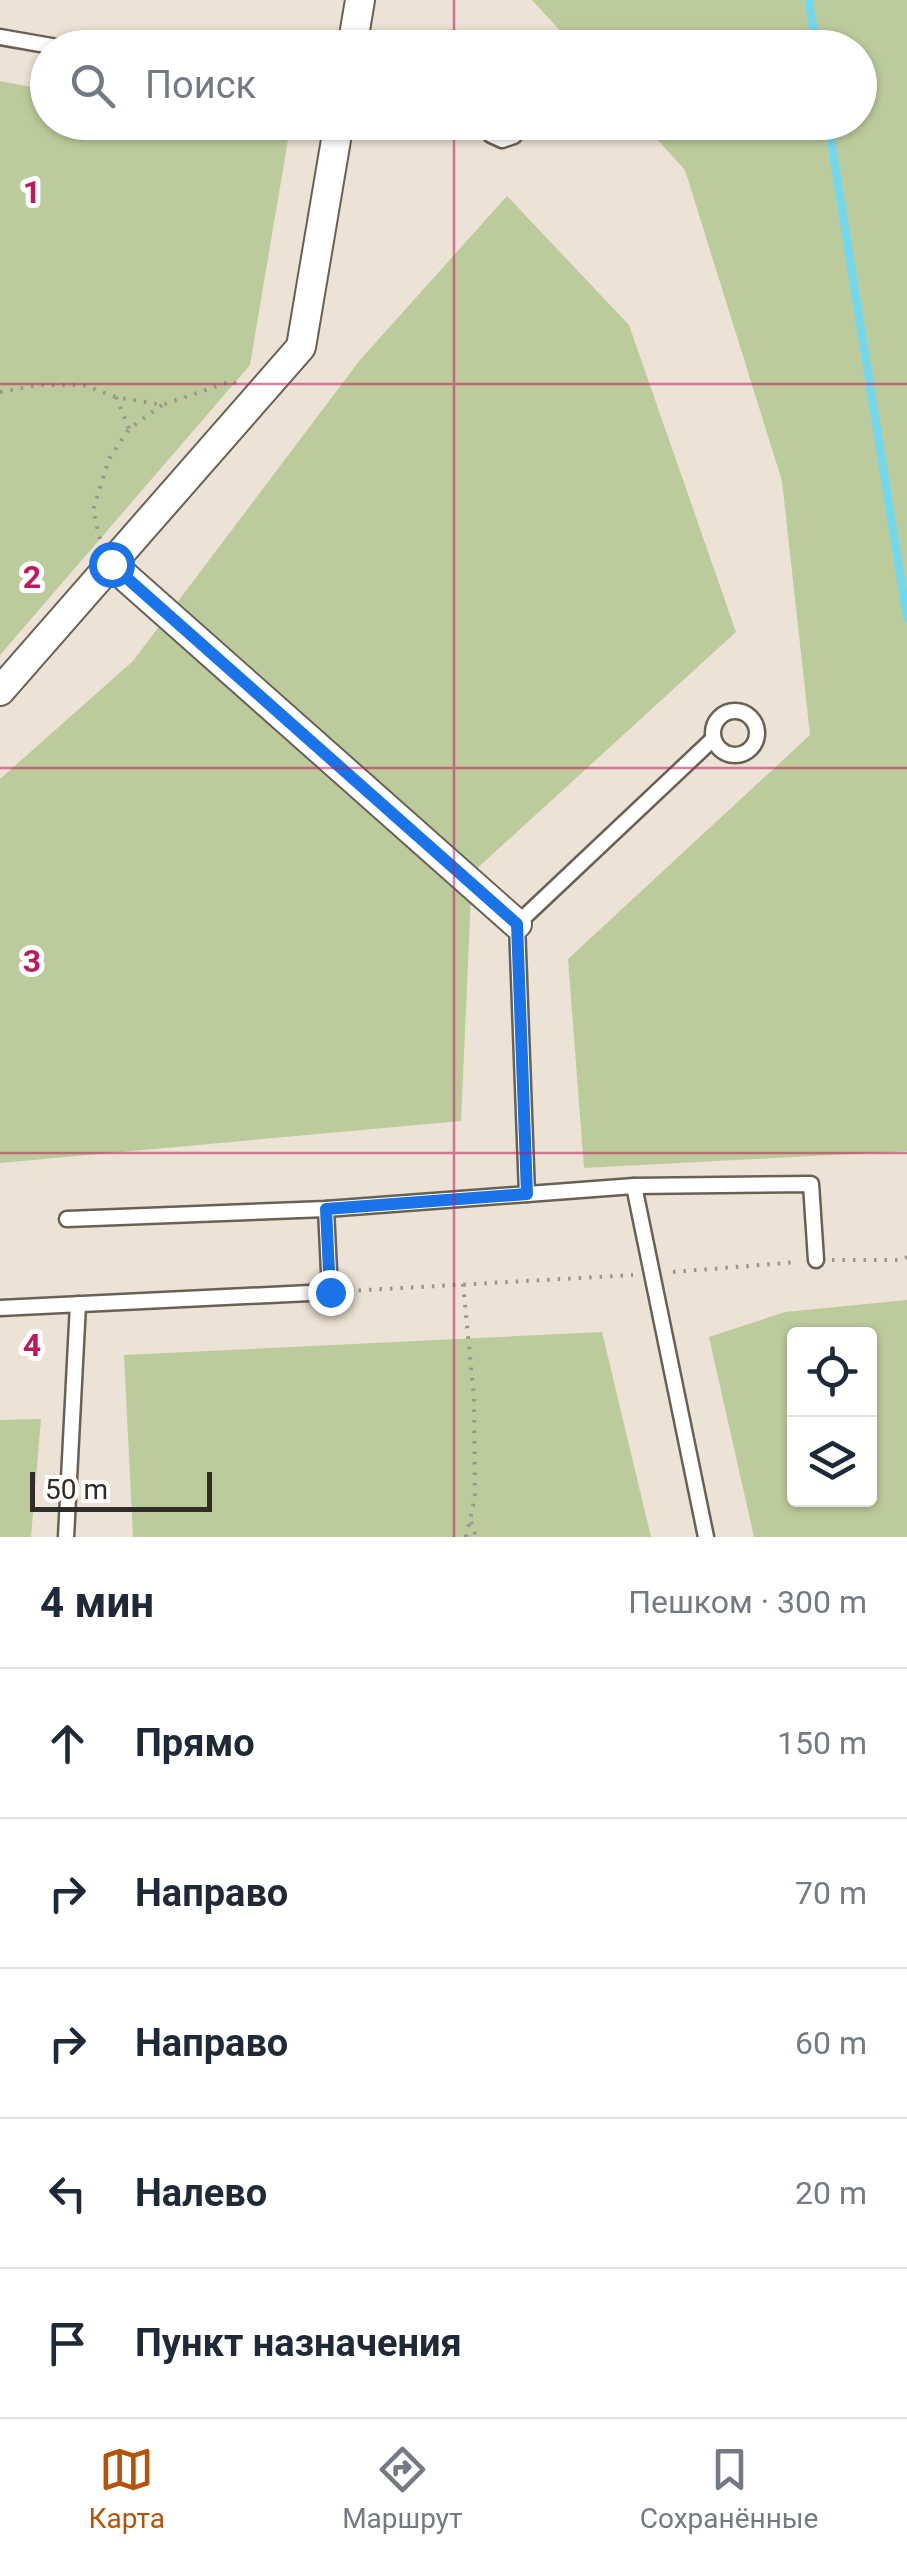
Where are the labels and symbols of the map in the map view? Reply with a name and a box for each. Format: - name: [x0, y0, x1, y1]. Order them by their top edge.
- text: 1: [23, 173, 41, 211]
- route start: [89, 542, 135, 588]
- text: 2: [23, 558, 41, 596]
- text: 3: [23, 942, 41, 980]
- route end: [308, 1270, 354, 1316]
- text: 4: [23, 1326, 41, 1364]
- scale bar: [30, 1467, 212, 1512]

